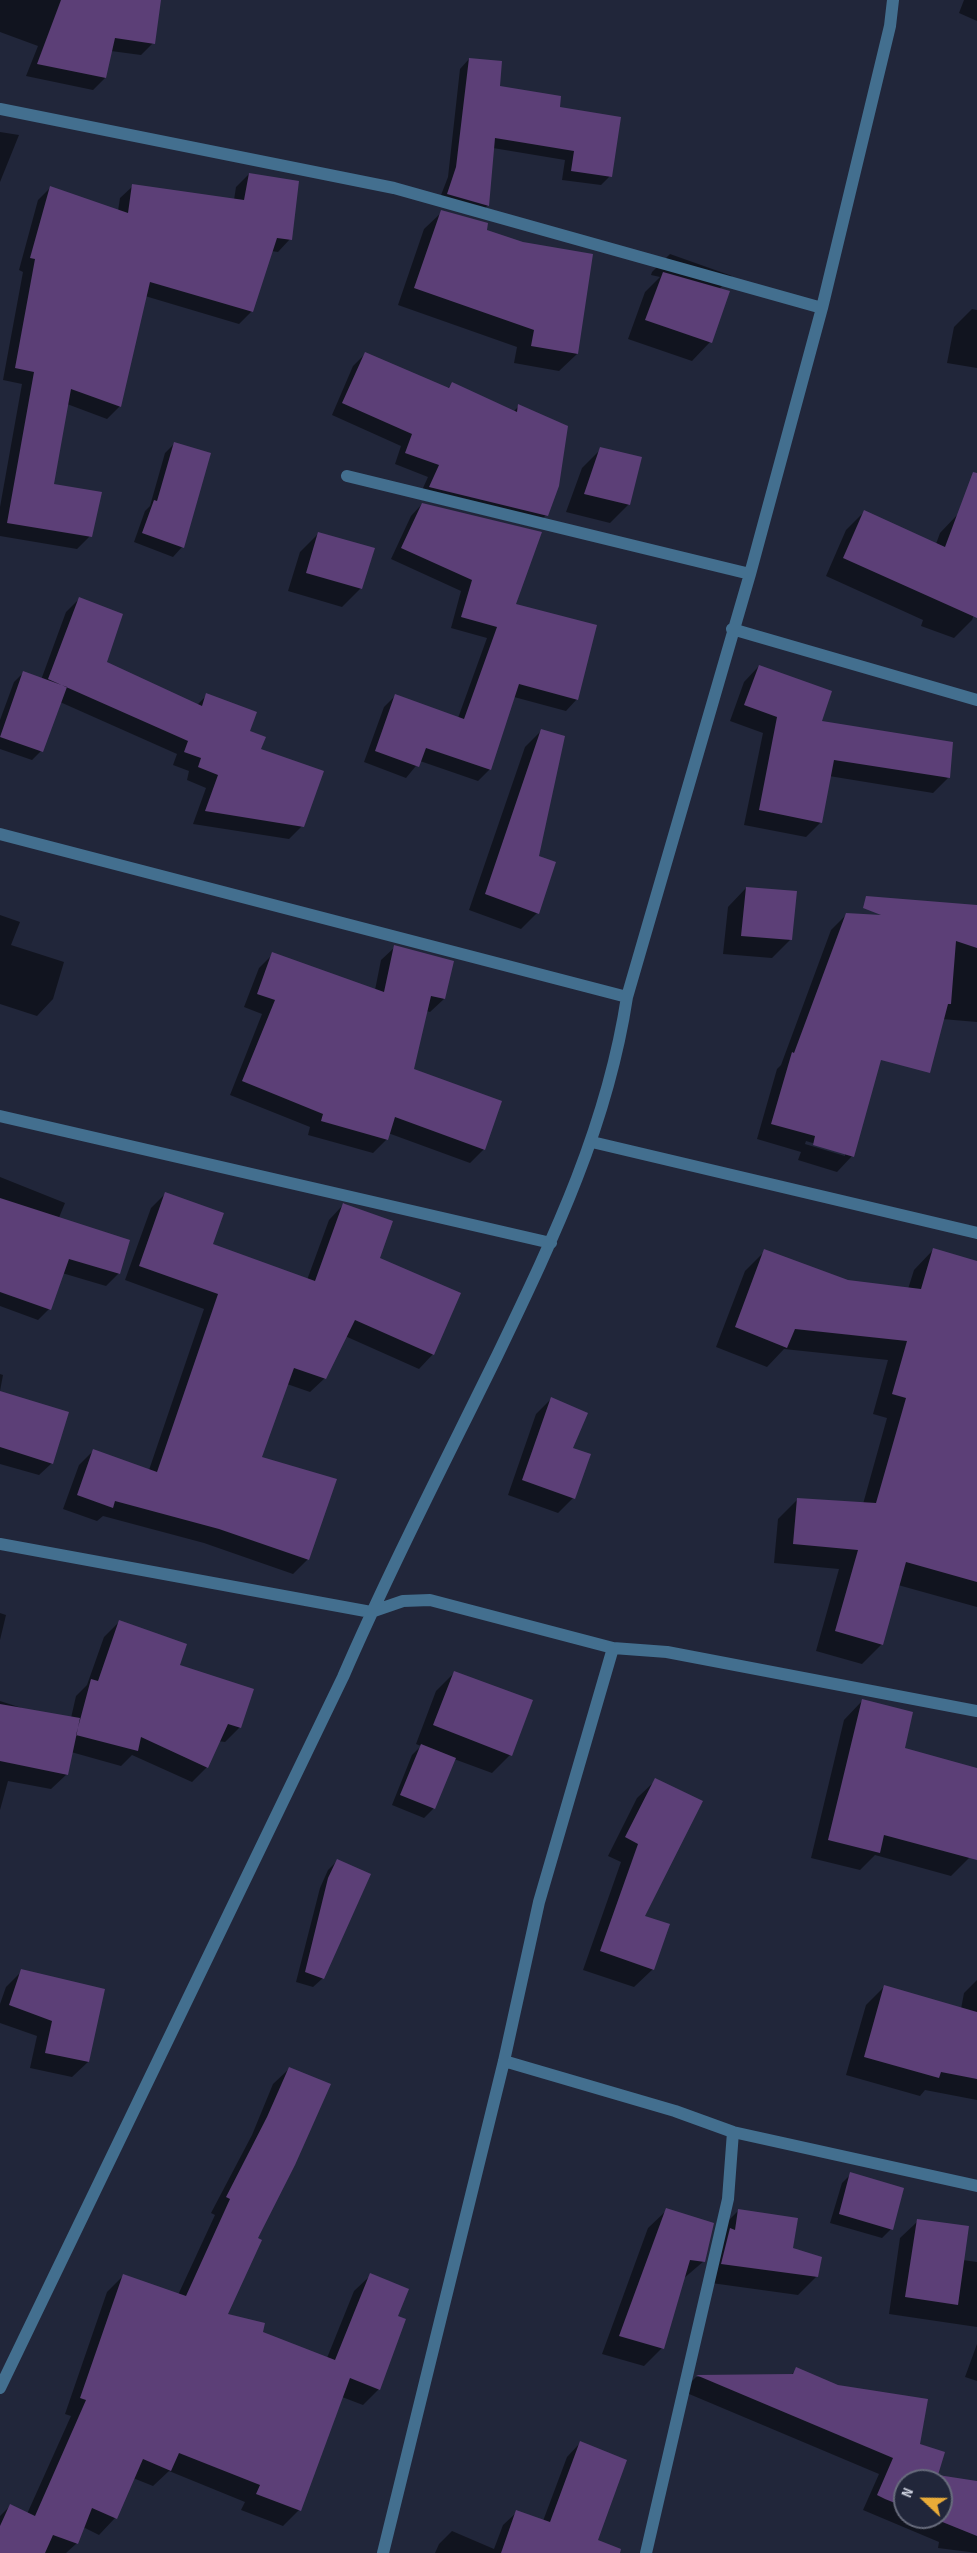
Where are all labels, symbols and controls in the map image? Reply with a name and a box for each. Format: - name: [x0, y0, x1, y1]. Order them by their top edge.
- north arrow: [893, 2469, 953, 2529]
- text: N: [897, 2485, 918, 2500]

